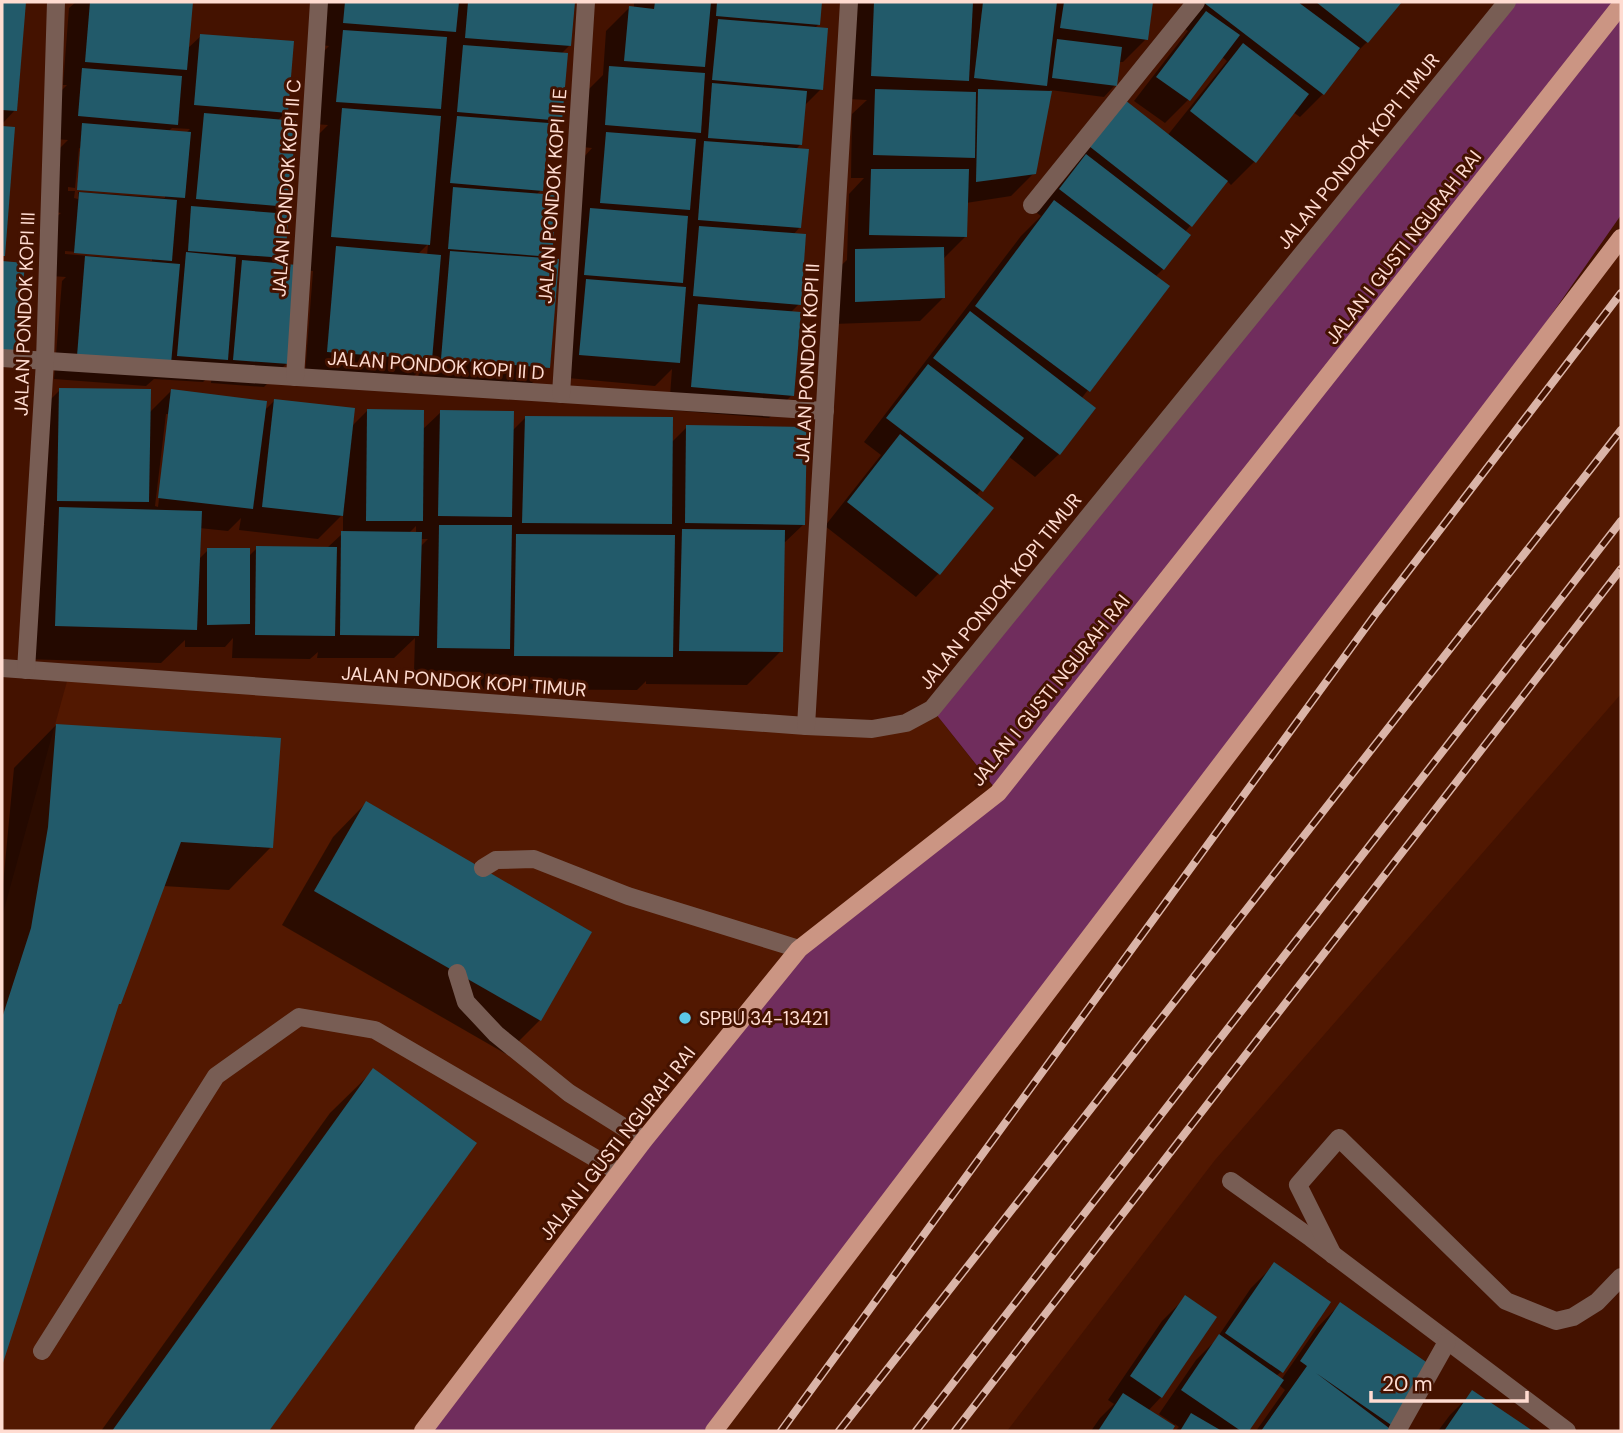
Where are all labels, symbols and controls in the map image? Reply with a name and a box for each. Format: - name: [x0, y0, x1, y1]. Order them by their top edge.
- street label: JALAN PONDOK KOPI TIMUR: [1271, 48, 1445, 255]
- street label: JALAN PONDOK KOPI II C: [266, 78, 307, 298]
- street label: JALAN PONDOK KOPI II E: [533, 88, 572, 304]
- street label: JALAN I GUSTI NGURAH RAI: [1320, 145, 1487, 349]
- street label: JALAN PONDOK KOPI III: [8, 212, 41, 416]
- street label: JALAN PONDOK KOPI II: [790, 263, 825, 463]
- street label: JALAN PONDOK KOPI II D: [326, 345, 545, 386]
- street label: JALAN PONDOK KOPI TIMUR: [913, 488, 1087, 695]
- street label: JALAN I GUSTI NGURAH RAI: [965, 589, 1136, 791]
- street label: JALAN PONDOK KOPI TIMUR: [341, 660, 587, 703]
- place label: SPBU 34-13421: [699, 1006, 829, 1031]
- marker: SPBU 34-13421: [677, 1010, 693, 1026]
- street label: JALAN I GUSTI NGURAH RAI: [534, 1041, 701, 1245]
- scale bar: [1371, 1360, 1527, 1404]
- text: 20 m: [1382, 1370, 1433, 1398]

